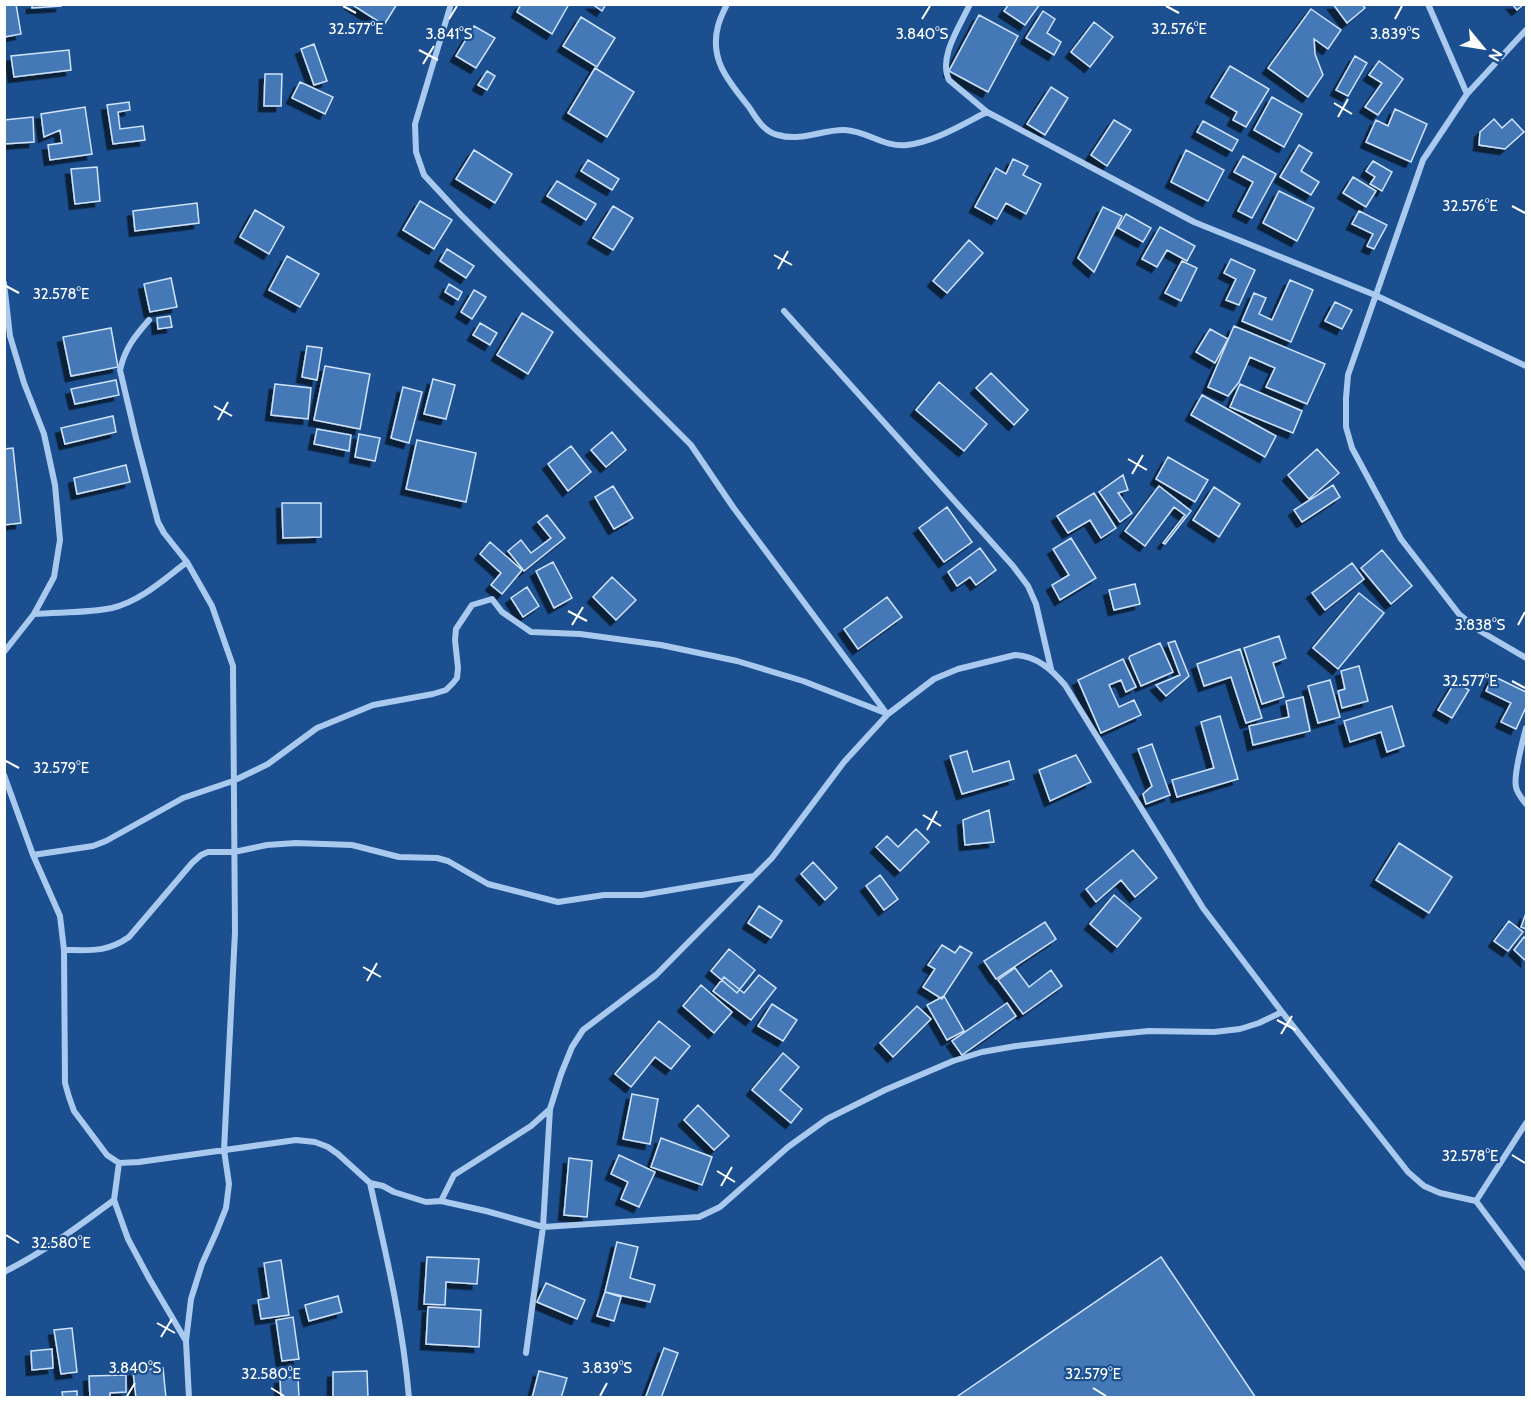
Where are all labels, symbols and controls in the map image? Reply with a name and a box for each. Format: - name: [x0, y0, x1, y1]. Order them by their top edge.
- north arrow: [1453, 18, 1513, 78]
- text: 32.577°E: [329, 20, 383, 38]
- text: 32.576°E: [1151, 20, 1207, 38]
- text: 3.841°S: [425, 25, 473, 43]
- text: 3.840°S: [896, 25, 949, 43]
- text: 3.839°S: [1370, 25, 1420, 43]
- text: N: [1485, 46, 1507, 65]
- text: 32.576°E: [1442, 197, 1498, 215]
- text: 32.578°E: [33, 285, 89, 303]
- text: 3.838°S: [1455, 616, 1506, 634]
- text: 32.577°E: [1443, 672, 1497, 690]
- text: 32.579°E: [33, 759, 89, 777]
- text: 32.578°E: [1442, 1147, 1498, 1165]
- text: 32.580°E: [31, 1234, 91, 1252]
- text: 3.840°S: [109, 1359, 162, 1377]
- text: 3.839°S: [582, 1359, 632, 1377]
- text: 32.580°E: [241, 1365, 301, 1383]
- text: 32.579°E: [1065, 1365, 1121, 1383]

